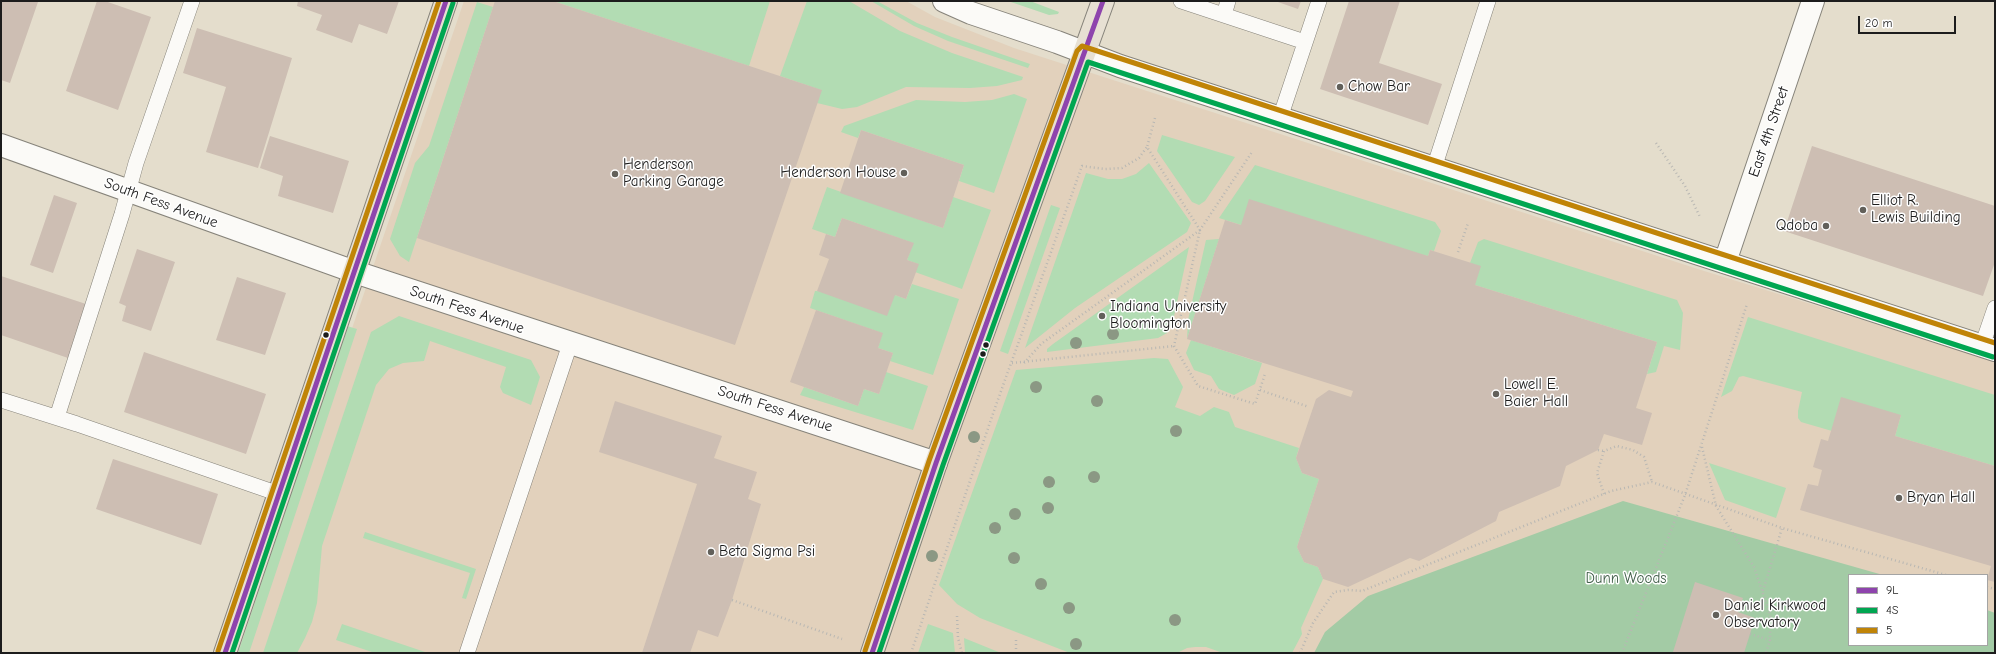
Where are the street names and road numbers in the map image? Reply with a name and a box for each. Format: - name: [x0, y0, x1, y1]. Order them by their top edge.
- street label: East 4th Street: [1745, 84, 1793, 180]
- street label: South Fess Avenue: [102, 174, 220, 232]
- street label: South Fess Avenue: [407, 282, 527, 338]
- street label: South Fess Avenue: [715, 382, 835, 436]

